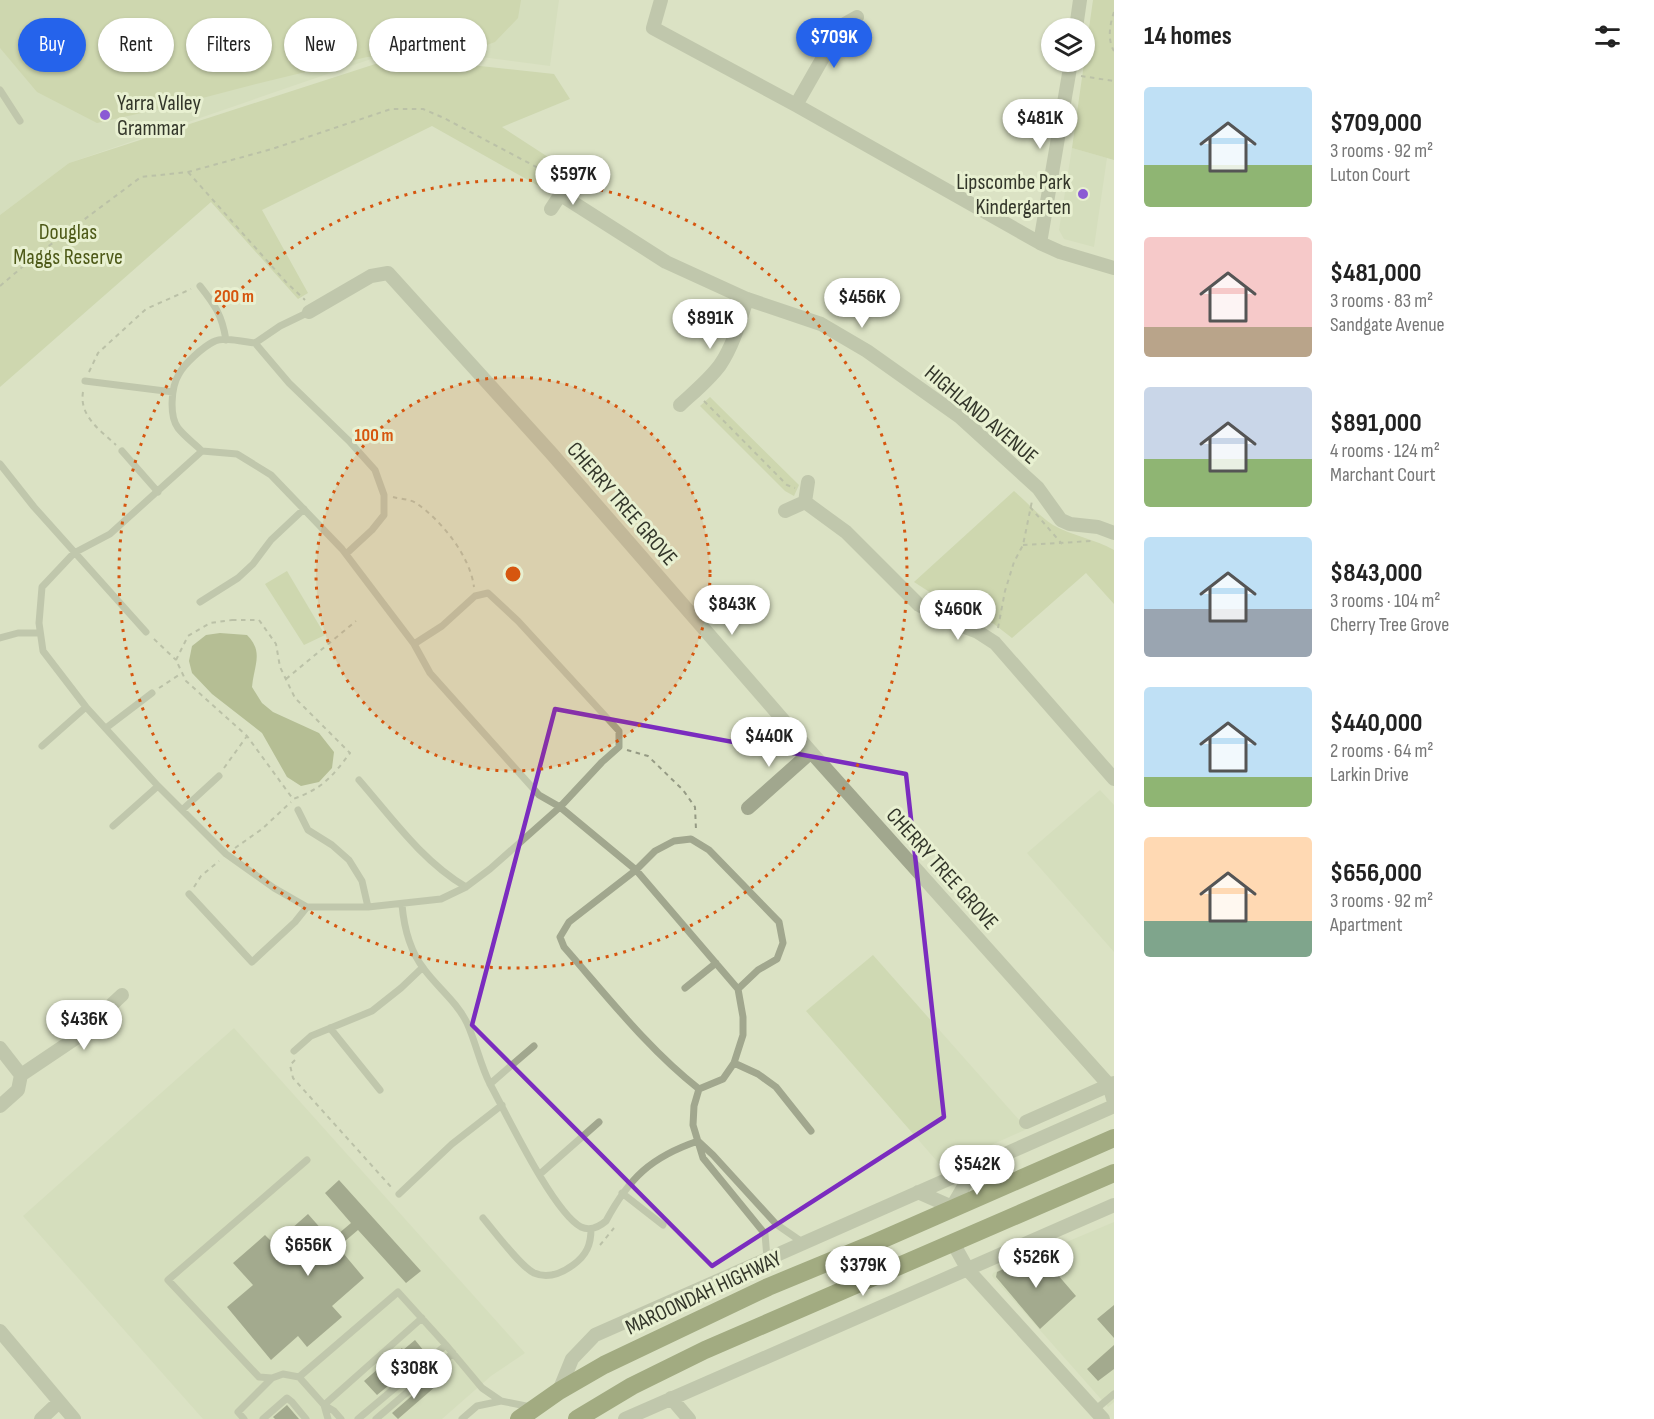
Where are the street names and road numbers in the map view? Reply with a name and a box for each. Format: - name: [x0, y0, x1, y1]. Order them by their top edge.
- street label: HIGHLAND AVENUE: [919, 360, 1043, 471]
- street label: CHERRY TREE GROVE: [561, 437, 683, 571]
- street label: CHERRY TREE GROVE: [880, 802, 1004, 936]
- street label: MAROONDAH HIGHWAY: [621, 1245, 786, 1341]

